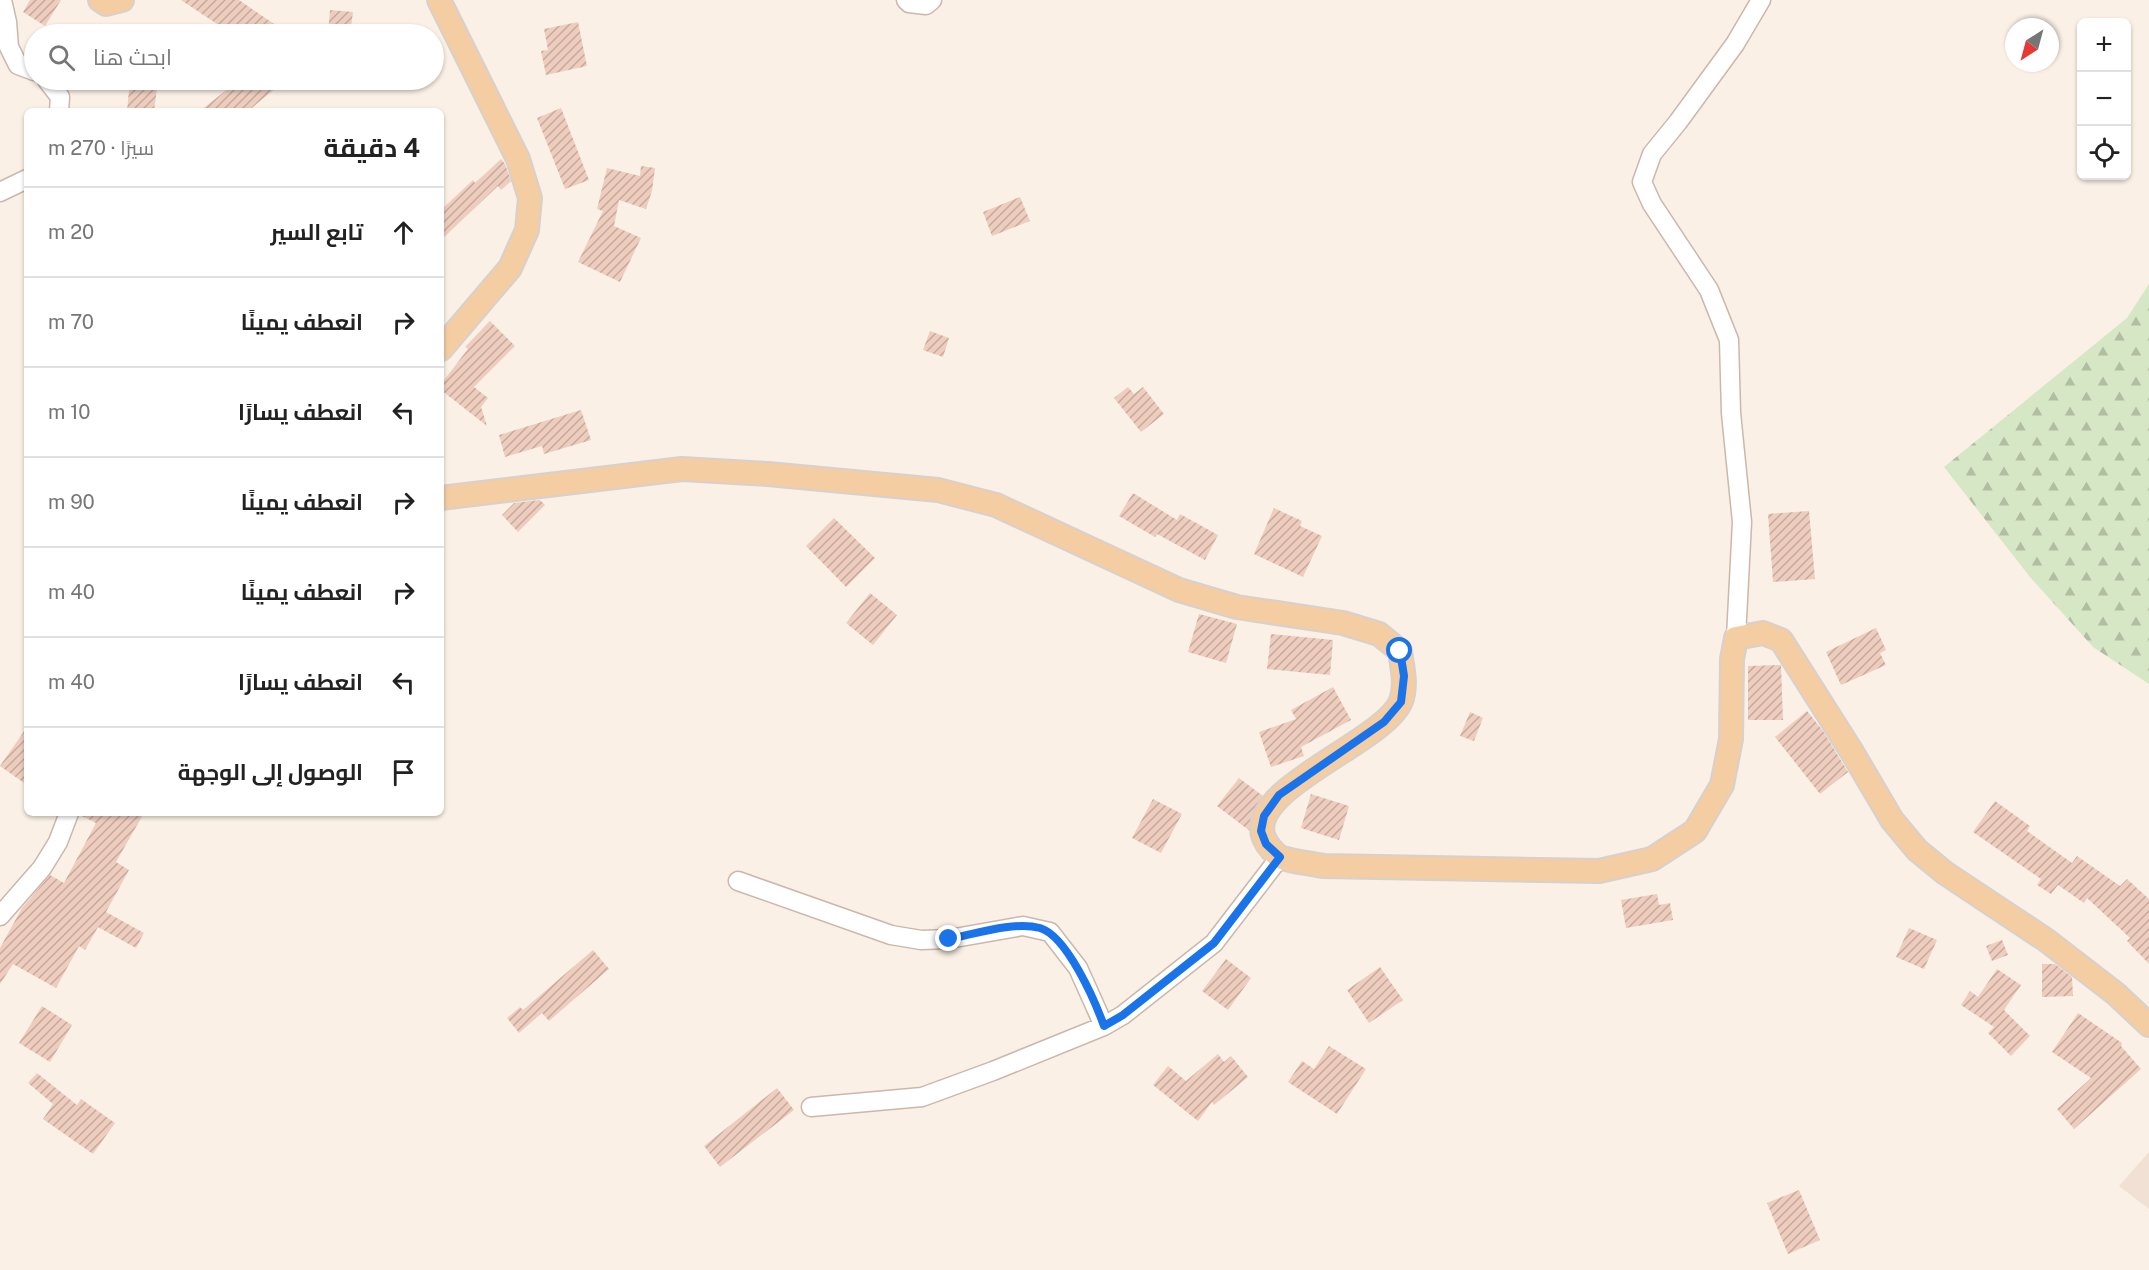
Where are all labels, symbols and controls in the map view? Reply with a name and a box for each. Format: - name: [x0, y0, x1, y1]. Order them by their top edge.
- north arrow: [2005, 18, 2059, 72]
- map controls: [2077, 18, 2131, 180]
- button: +: [2077, 18, 2131, 72]
- search box: [24, 24, 444, 90]
- icon: search: [45, 41, 78, 74]
- text: ابحث هنا: [93, 44, 172, 70]
- button: −: [2077, 72, 2131, 126]
- button: locate: [2077, 126, 2131, 180]
- text: 4 دقيقة: [324, 132, 420, 163]
- text: سيرًا · 270 m: [48, 136, 154, 160]
- icon: ahead: [387, 216, 420, 249]
- text: تابع السير: [271, 219, 363, 245]
- text: 20 m: [48, 220, 94, 244]
- icon: right: [387, 306, 420, 339]
- text: انعطف يمينًا: [241, 309, 363, 335]
- text: 70 m: [48, 310, 94, 334]
- icon: left: [387, 396, 420, 429]
- text: انعطف يسارًا: [238, 399, 363, 425]
- text: 10 m: [48, 400, 91, 424]
- icon: right: [387, 486, 420, 519]
- text: انعطف يمينًا: [241, 489, 363, 515]
- text: 90 m: [48, 490, 95, 514]
- icon: right: [387, 576, 420, 609]
- text: انعطف يمينًا: [241, 579, 363, 605]
- text: 40 m: [48, 580, 95, 604]
- route start: [1386, 637, 1412, 663]
- icon: left: [387, 666, 420, 699]
- text: انعطف يسارًا: [238, 669, 363, 695]
- text: 40 m: [48, 670, 95, 694]
- icon: arrive: [387, 756, 420, 789]
- text: الوصول إلى الوجهة: [178, 759, 363, 785]
- route end: [935, 925, 961, 951]

